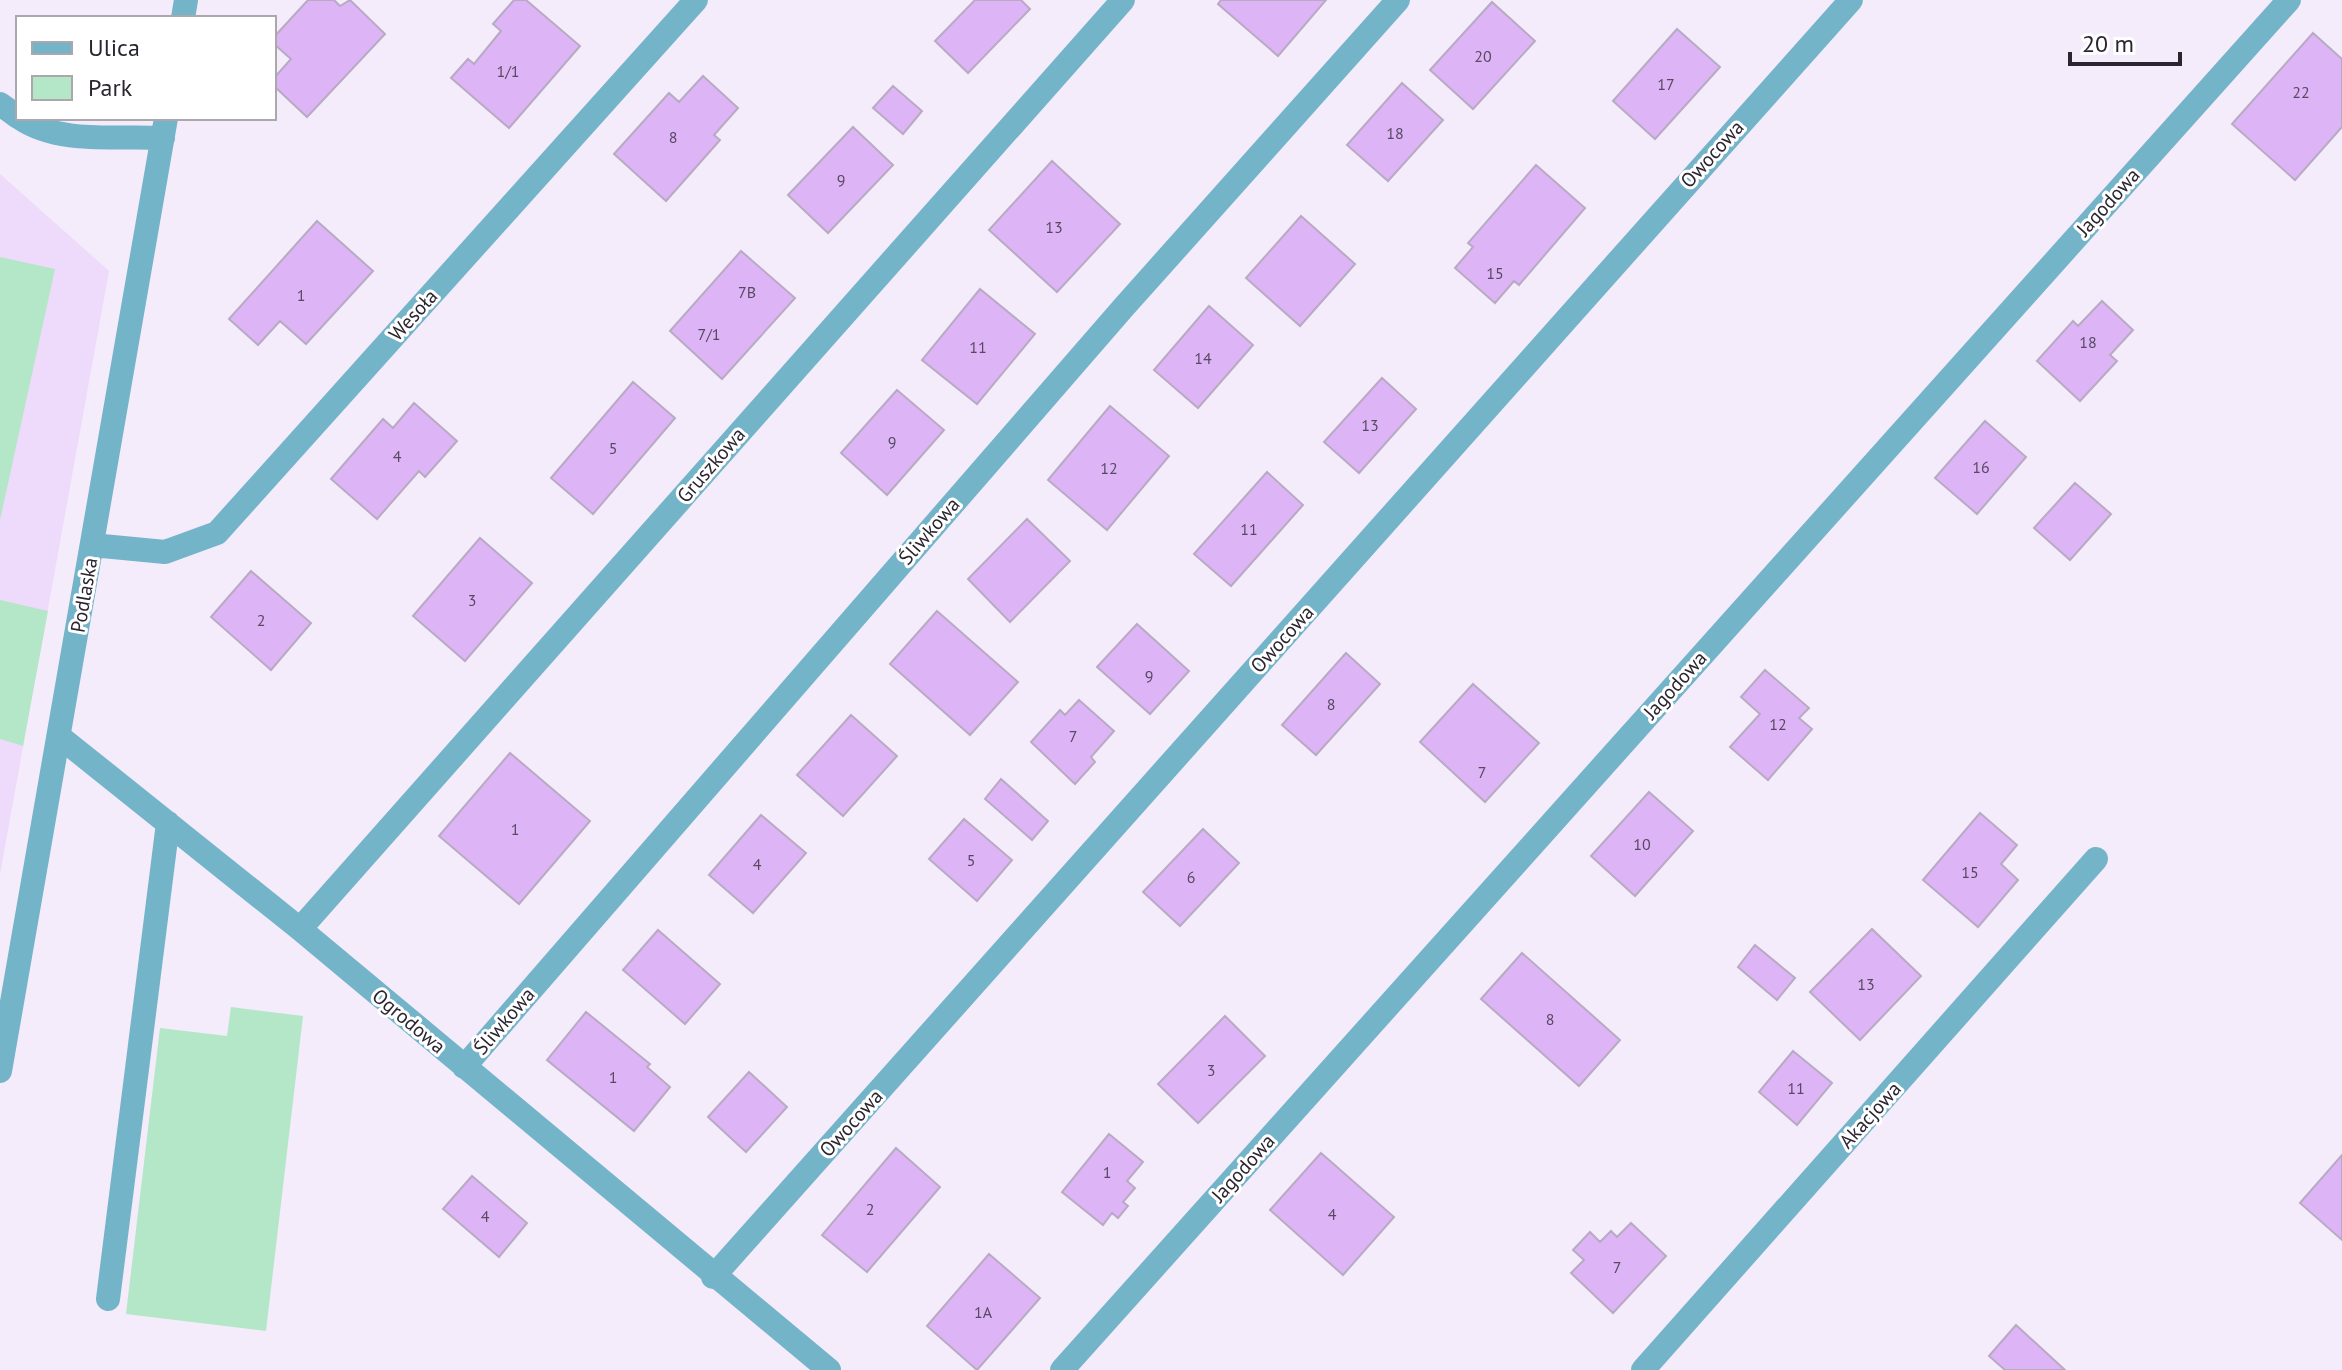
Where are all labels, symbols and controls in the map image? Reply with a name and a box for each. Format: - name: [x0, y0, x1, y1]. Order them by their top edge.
- legend: [16, 16, 276, 120]
- scale bar: [2070, 16, 2180, 66]
- text: 20 m: [2082, 28, 2134, 59]
- text: Ulica: [88, 32, 140, 63]
- house number: 20: [1474, 46, 1492, 66]
- house number: 1/1: [496, 61, 520, 81]
- text: Park: [88, 72, 133, 103]
- house number: 17: [1657, 74, 1675, 94]
- house number: 22: [2292, 82, 2310, 102]
- street label: Owocowa: [1675, 115, 1749, 193]
- house number: 18: [1386, 123, 1404, 143]
- house number: 8: [669, 127, 677, 147]
- street label: Jagodowa: [2070, 162, 2145, 242]
- house number: 9: [837, 170, 845, 190]
- house number: 13: [1045, 217, 1063, 237]
- house number: 15: [1486, 263, 1504, 283]
- house number: 7B: [738, 282, 756, 302]
- street label: Wesoła: [383, 284, 443, 346]
- house number: 1: [297, 285, 305, 305]
- house number: 7/1: [697, 324, 721, 344]
- house number: 18: [2079, 332, 2097, 352]
- house number: 11: [969, 337, 987, 357]
- house number: 14: [1194, 348, 1212, 368]
- house number: 13: [1361, 415, 1379, 435]
- street label: Gruszkowa: [671, 422, 751, 508]
- house number: 9: [888, 432, 896, 452]
- house number: 5: [609, 438, 617, 458]
- house number: 4: [393, 446, 402, 466]
- house number: 16: [1972, 457, 1990, 477]
- house number: 12: [1100, 458, 1118, 478]
- street label: Śliwkowa: [893, 492, 965, 570]
- house number: 11: [1240, 519, 1258, 539]
- street label: Podlaska: [65, 556, 103, 634]
- house number: 3: [468, 590, 476, 610]
- street label: Owocowa: [1245, 600, 1319, 678]
- house number: 2: [257, 610, 265, 630]
- street label: Jagodowa: [1637, 645, 1712, 725]
- house number: 9: [1145, 666, 1153, 686]
- house number: 8: [1327, 694, 1335, 714]
- house number: 12: [1769, 714, 1787, 734]
- house number: 7: [1069, 726, 1077, 746]
- house number: 7: [1478, 762, 1486, 782]
- house number: 1: [511, 819, 519, 839]
- house number: 10: [1633, 834, 1651, 854]
- house number: 5: [967, 850, 975, 870]
- house number: 4: [753, 854, 762, 874]
- house number: 15: [1961, 862, 1979, 882]
- house number: 6: [1187, 867, 1195, 887]
- house number: 13: [1857, 974, 1875, 994]
- street label: Śliwkowa: [468, 982, 540, 1060]
- street label: Ogrodowa: [367, 983, 451, 1059]
- house number: 8: [1546, 1009, 1554, 1029]
- house number: 3: [1207, 1060, 1215, 1080]
- house number: 1: [609, 1067, 617, 1087]
- street label: Akacjowa: [1833, 1076, 1907, 1154]
- house number: 11: [1787, 1078, 1805, 1098]
- street label: Owocowa: [814, 1084, 888, 1162]
- street label: Jagodowa: [1205, 1128, 1280, 1208]
- house number: 1: [1103, 1162, 1111, 1182]
- house number: 2: [866, 1199, 874, 1219]
- house number: 4: [1328, 1204, 1337, 1224]
- house number: 4: [481, 1206, 490, 1226]
- house number: 7: [1613, 1257, 1621, 1277]
- house number: 1A: [974, 1302, 993, 1322]

